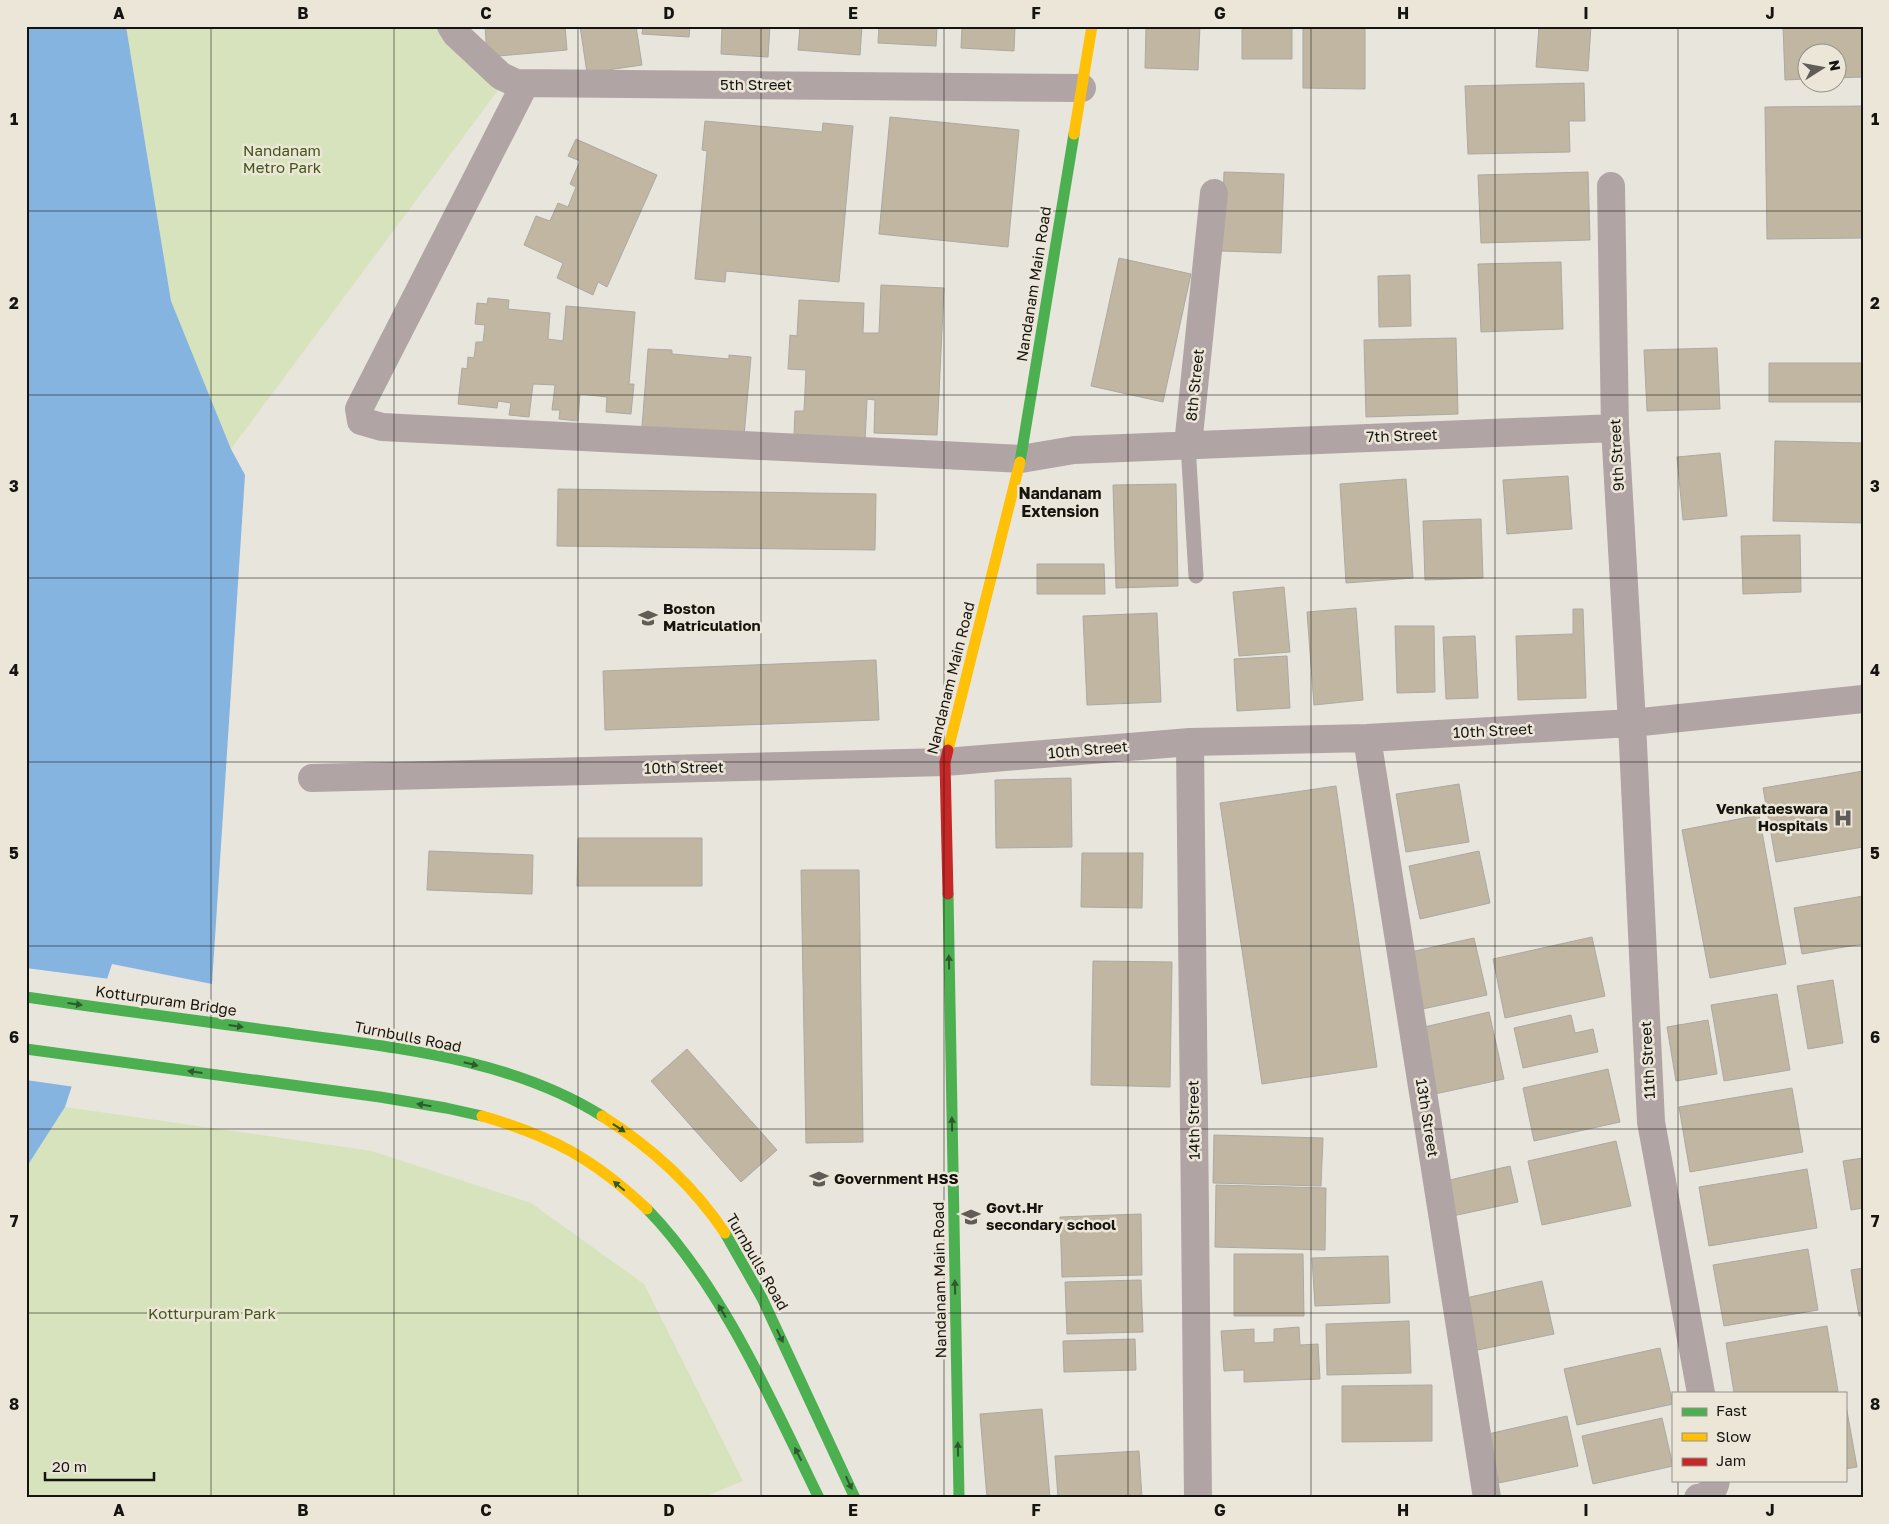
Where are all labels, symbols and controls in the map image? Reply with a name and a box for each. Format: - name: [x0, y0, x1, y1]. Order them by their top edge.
- text: A: [113, 3, 125, 23]
- text: B: [297, 3, 309, 23]
- text: C: [480, 3, 492, 23]
- text: D: [663, 3, 675, 23]
- text: E: [848, 3, 858, 23]
- text: F: [1031, 3, 1041, 23]
- text: G: [1214, 3, 1226, 23]
- text: H: [1397, 3, 1409, 23]
- text: I: [1583, 3, 1589, 23]
- text: J: [1765, 3, 1775, 23]
- north arrow: [1796, 42, 1846, 92]
- text: N: [1826, 59, 1845, 72]
- street label: 5th Street: [720, 75, 792, 93]
- text: 1: [10, 109, 18, 129]
- text: 1: [1871, 109, 1879, 129]
- park label: Nandanam Metro Park: [243, 141, 322, 176]
- street label: Nandanam Main Road: [1012, 205, 1054, 363]
- text: 2: [9, 293, 19, 313]
- text: 2: [1870, 293, 1880, 313]
- street label: 8th Street: [1181, 348, 1207, 422]
- street label: 9th Street: [1605, 418, 1627, 492]
- street label: 7th Street: [1366, 425, 1438, 445]
- text: 3: [9, 476, 19, 496]
- text: 3: [1870, 476, 1880, 496]
- district label: Nandanam Extension: [1018, 483, 1102, 521]
- place label: Boston Matriculation: [663, 599, 760, 634]
- street label: Nandanam Main Road: [922, 600, 978, 756]
- school or university icon: Boston Matriculation: [637, 607, 659, 629]
- text: 4: [9, 660, 19, 680]
- text: 4: [1870, 660, 1880, 680]
- street label: 10th Street: [1453, 719, 1533, 741]
- street label: 10th Street: [1047, 737, 1129, 761]
- street label: 10th Street: [644, 757, 724, 777]
- place label: Venkataeswara Hospitals: [1716, 799, 1828, 834]
- hospital icon: Venkataeswara Hospitals: [1832, 807, 1854, 829]
- text: 5: [9, 843, 19, 863]
- text: 5: [1870, 843, 1880, 863]
- one-way arrow: [945, 953, 953, 969]
- street label: Kotturpuram Bridge: [94, 981, 238, 1019]
- one-way arrow: [67, 1000, 83, 1008]
- street label: Turnbulls Road: [353, 1017, 463, 1055]
- street label: 11th Street: [1636, 1021, 1658, 1099]
- one-way arrow: [228, 1022, 244, 1030]
- text: 6: [9, 1027, 19, 1047]
- text: 6: [1870, 1027, 1880, 1047]
- one-way arrow: [463, 1061, 478, 1069]
- one-way arrow: [187, 1068, 203, 1076]
- street label: 13th Street: [1413, 1077, 1443, 1158]
- street label: 14th Street: [1183, 1080, 1203, 1160]
- one-way arrow: [415, 1101, 431, 1109]
- one-way arrow: [948, 1116, 956, 1132]
- one-way arrow: [612, 1123, 626, 1133]
- school or university icon: Government HSS: [808, 1168, 830, 1190]
- place label: Government HSS: [834, 1169, 959, 1187]
- one-way arrow: [613, 1180, 626, 1191]
- place label: Govt.Hr secondary school: [986, 1198, 1116, 1233]
- street label: Nandanam Main Road: [929, 1202, 949, 1358]
- school or university icon: Govt.Hr secondary school: [960, 1206, 982, 1228]
- street label: Turnbulls Road: [723, 1210, 793, 1313]
- text: 7: [10, 1211, 19, 1231]
- text: 7: [1871, 1211, 1880, 1231]
- one-way arrow: [951, 1278, 959, 1294]
- park label: Kotturpuram Park: [148, 1304, 276, 1322]
- one-way arrow: [717, 1304, 726, 1317]
- one-way arrow: [777, 1329, 785, 1343]
- legend: [1672, 1392, 1846, 1482]
- text: 8: [9, 1394, 19, 1414]
- text: 8: [1870, 1394, 1880, 1414]
- text: Fast: [1716, 1401, 1747, 1419]
- text: Slow: [1716, 1427, 1751, 1445]
- one-way arrow: [954, 1441, 962, 1457]
- one-way arrow: [794, 1447, 802, 1461]
- scale bar: [45, 1449, 154, 1481]
- text: Jam: [1716, 1451, 1746, 1469]
- text: 20 m: [52, 1457, 87, 1475]
- one-way arrow: [844, 1476, 853, 1491]
- text: A: [113, 1500, 125, 1520]
- text: B: [297, 1500, 309, 1520]
- text: C: [480, 1500, 492, 1520]
- text: D: [663, 1500, 675, 1520]
- text: E: [848, 1500, 858, 1520]
- text: F: [1031, 1500, 1041, 1520]
- text: G: [1214, 1500, 1226, 1520]
- text: H: [1397, 1500, 1409, 1520]
- text: I: [1583, 1500, 1589, 1520]
- text: J: [1765, 1500, 1775, 1520]

